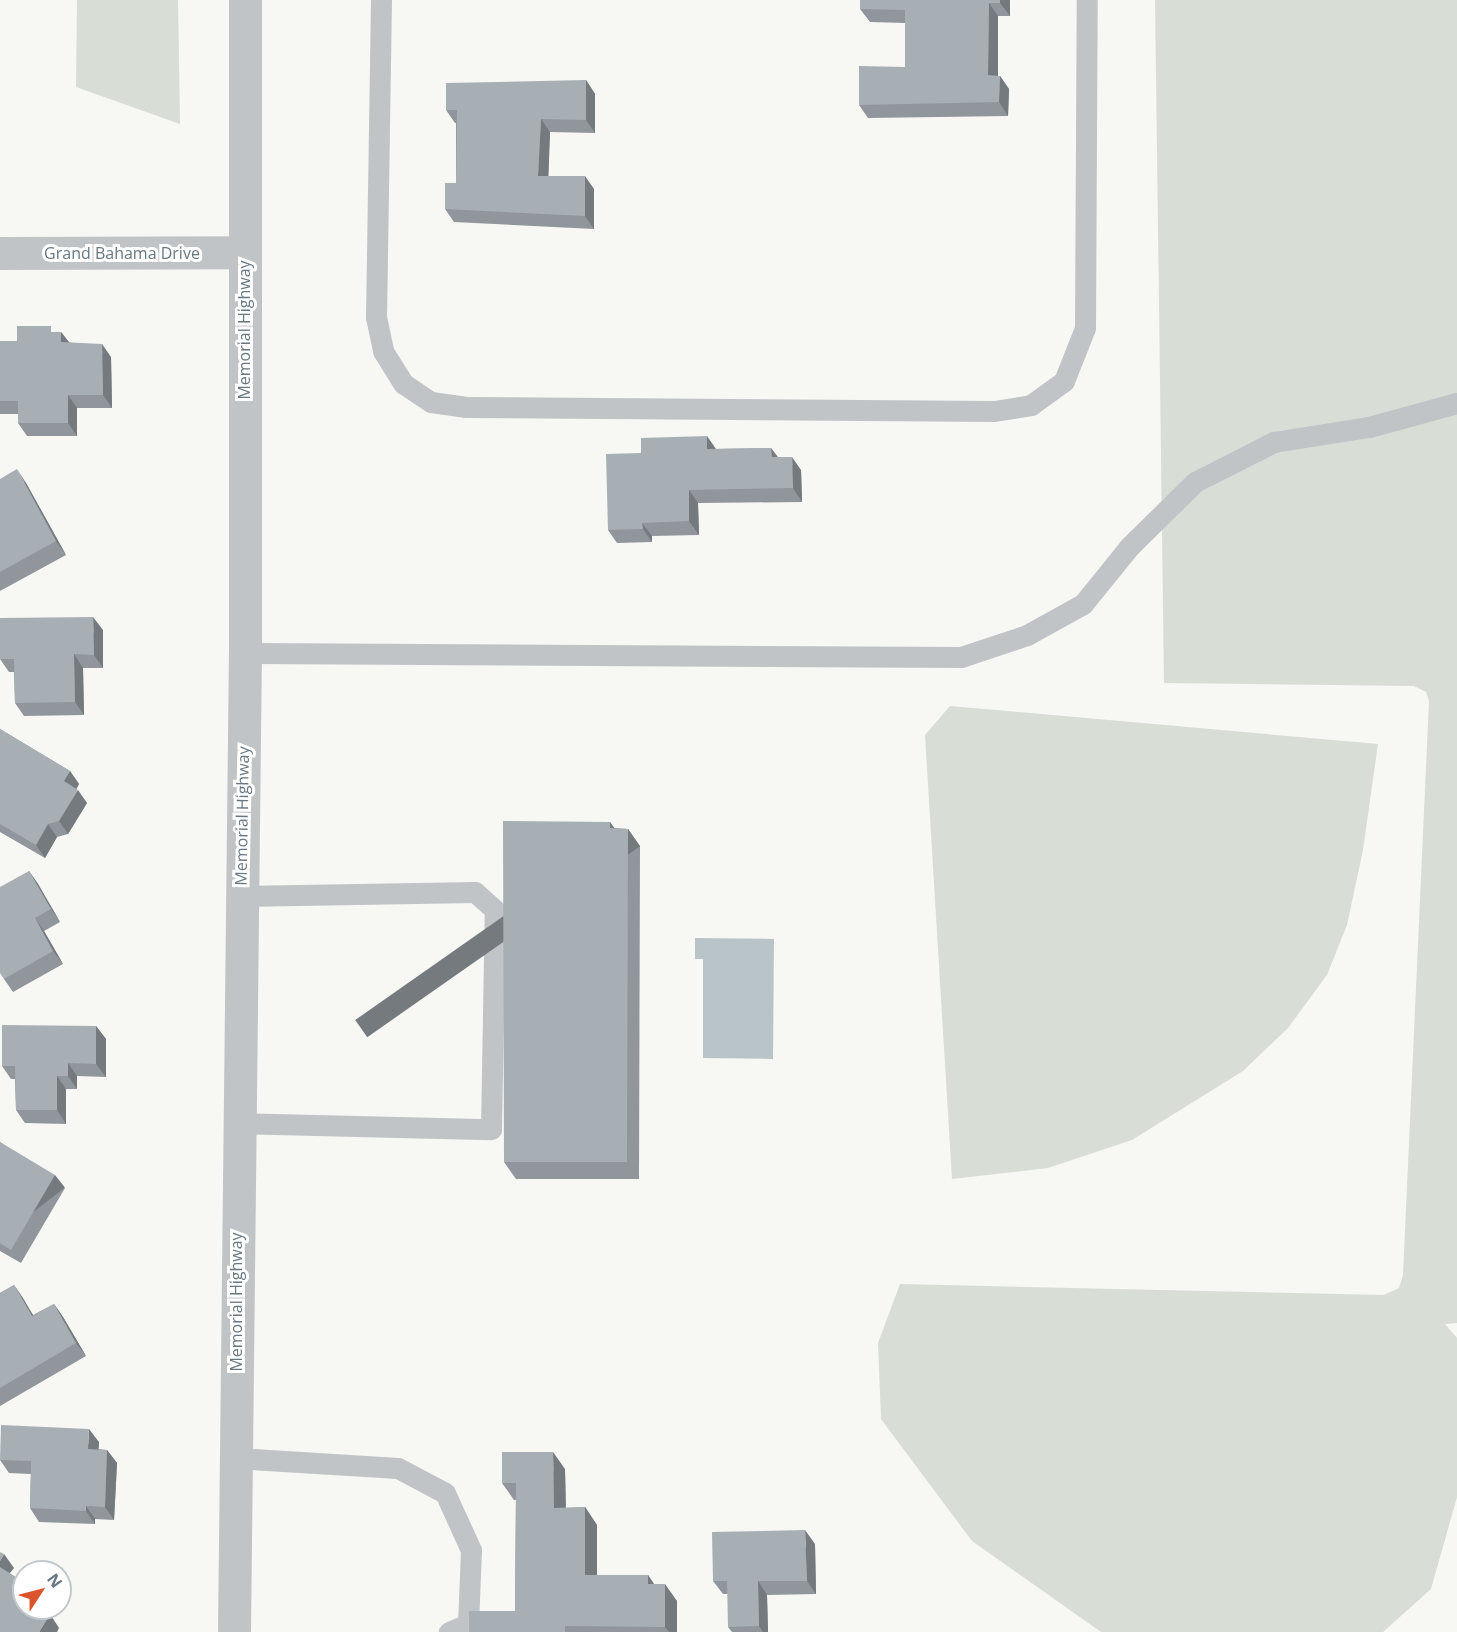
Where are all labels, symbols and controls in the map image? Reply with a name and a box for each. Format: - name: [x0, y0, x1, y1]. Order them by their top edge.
- street label: Grand Bahama Drive: [44, 243, 200, 263]
- street label: Memorial Highway: [234, 260, 254, 400]
- street label: Memorial Highway: [231, 746, 253, 886]
- street label: Memorial Highway: [226, 1232, 246, 1372]
- north arrow: [12, 1560, 72, 1620]
- text: N: [42, 1569, 68, 1592]

